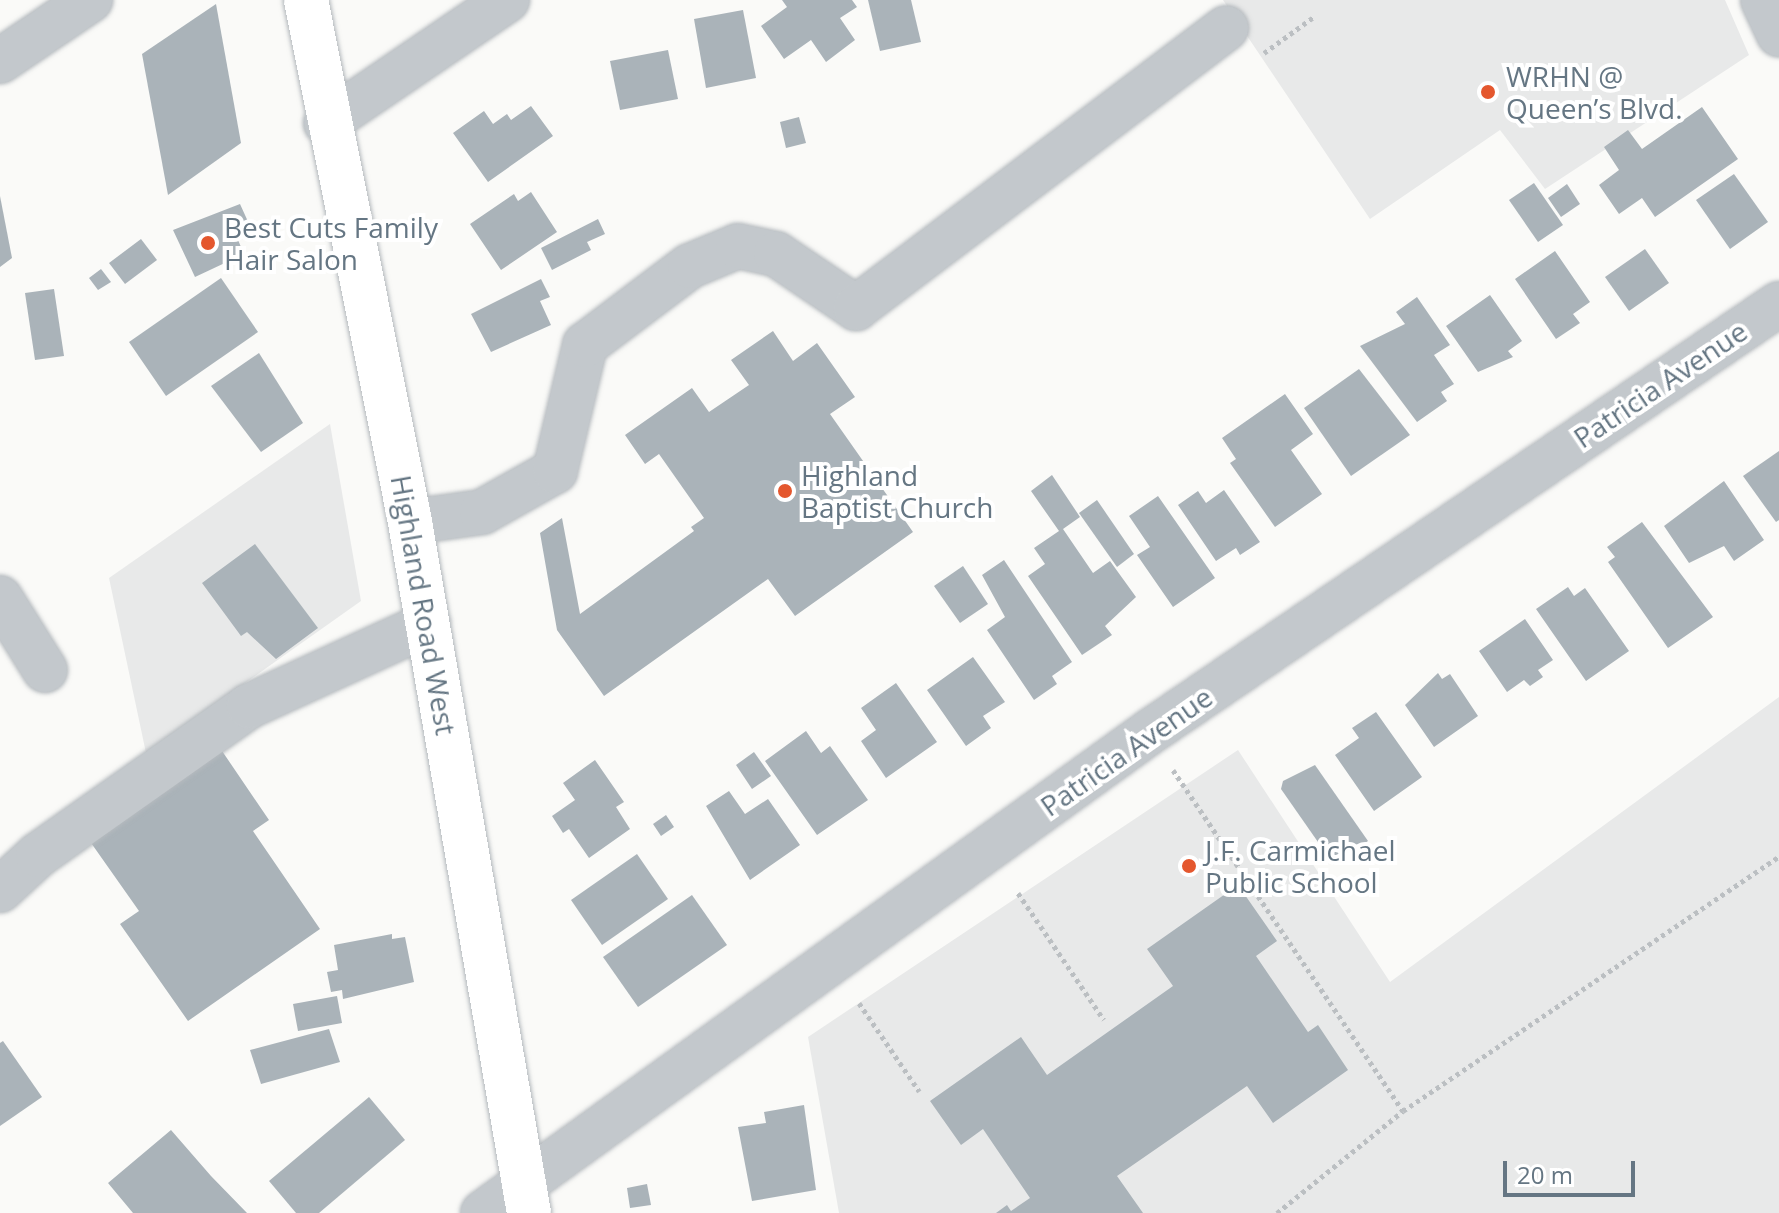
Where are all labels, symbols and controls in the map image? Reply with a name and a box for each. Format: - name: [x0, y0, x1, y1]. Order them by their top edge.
- place label: WRHN @ Queen’s Blvd.: [1506, 59, 1683, 125]
- marker: WRHN @ Queen’s Blvd.: [1477, 81, 1499, 103]
- place label: Best Cuts Family Hair Salon: [224, 210, 438, 276]
- marker: Best Cuts Family Hair Salon: [199, 234, 217, 252]
- street label: Patricia Avenue: [1567, 314, 1753, 454]
- place label: Highland Baptist Church: [801, 458, 993, 524]
- street label: Highland Road West: [385, 472, 463, 738]
- marker: Highland Baptist Church: [776, 482, 794, 500]
- street label: Patricia Avenue: [1034, 679, 1218, 823]
- place label: J.F. Carmichael Public School: [1205, 833, 1396, 899]
- marker: J.F. Carmichael Public School: [1180, 857, 1198, 875]
- scale bar: [1507, 1145, 1639, 1195]
- text: 20 m: [1517, 1158, 1573, 1191]

